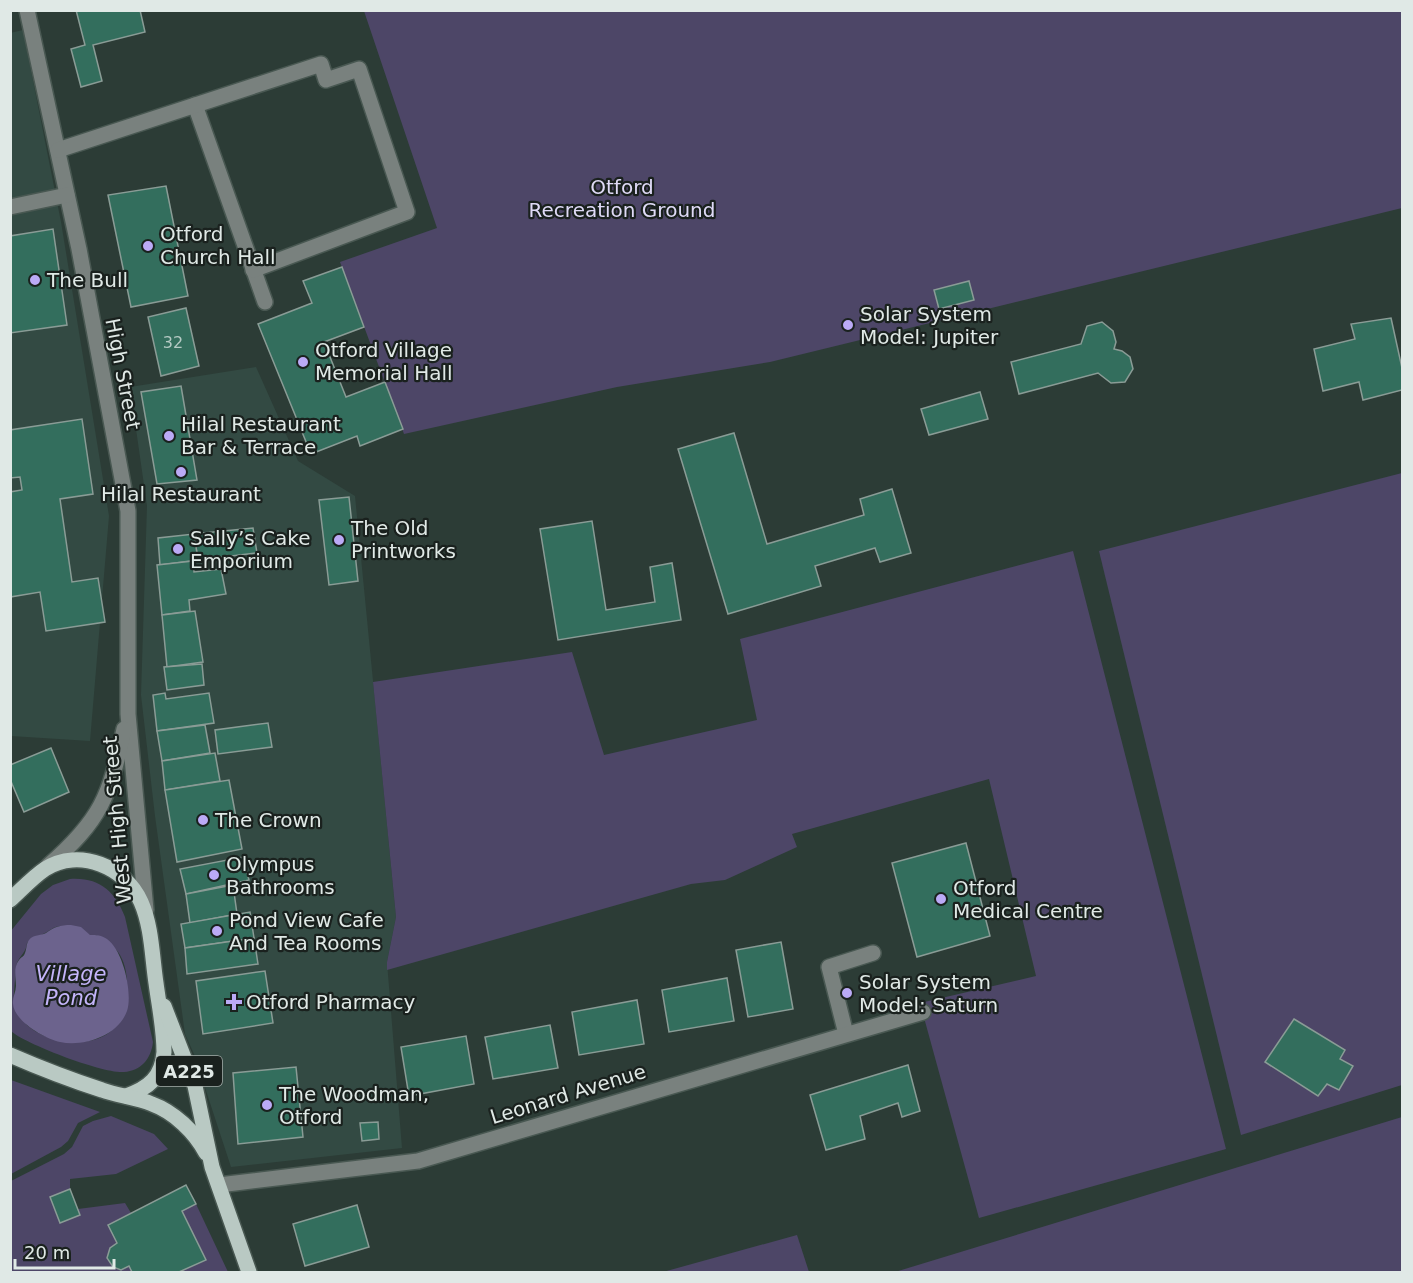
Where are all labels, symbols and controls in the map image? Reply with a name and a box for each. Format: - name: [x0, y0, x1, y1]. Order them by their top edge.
- park label: Otford Recreation Ground: [529, 175, 715, 222]
- place label: Otford Church Hall: [160, 222, 276, 269]
- marker: Otford Church Hall: [141, 239, 155, 253]
- place label: The Bull: [46, 268, 128, 292]
- marker: The Bull: [28, 273, 42, 287]
- place label: Solar System Model: Jupiter: [860, 302, 999, 349]
- street label: High Street: [100, 316, 146, 432]
- marker: Solar System Model: Jupiter: [841, 318, 855, 332]
- house number: 32: [163, 333, 183, 352]
- place label: Otford Village Memorial Hall: [315, 338, 453, 385]
- marker: Otford Village Memorial Hall: [296, 355, 310, 369]
- place label: Hilal Restaurant Bar & Terrace: [181, 412, 341, 459]
- marker: Hilal Restaurant Bar & Terrace: [162, 429, 176, 443]
- marker: Hilal Restaurant: [174, 465, 188, 479]
- place label: Hilal Restaurant: [101, 482, 261, 506]
- place label: The Old Printworks: [350, 516, 456, 563]
- place label: Sally’s Cake Emporium: [190, 526, 310, 573]
- marker: The Old Printworks: [332, 533, 346, 547]
- marker: Sally’s Cake Emporium: [171, 542, 185, 556]
- street label: West High Street: [98, 735, 136, 905]
- place label: The Crown: [214, 808, 322, 832]
- marker: The Crown: [196, 813, 210, 827]
- place label: Olympus Bathrooms: [226, 852, 335, 899]
- marker: Olympus Bathrooms: [207, 868, 221, 882]
- place label: Otford Medical Centre: [953, 876, 1103, 923]
- marker: Otford Medical Centre: [934, 892, 948, 906]
- place label: Pond View Cafe And Tea Rooms: [229, 908, 384, 955]
- marker: Pond View Cafe And Tea Rooms: [210, 924, 224, 938]
- water label: Village Pond: [36, 962, 107, 1010]
- place label: Solar System Model: Saturn: [859, 970, 998, 1017]
- marker: Solar System Model: Saturn: [840, 986, 854, 1000]
- place label: Otford Pharmacy: [246, 990, 415, 1014]
- marker: Otford Pharmacy: [227, 995, 241, 1009]
- road number: A225: [156, 1056, 222, 1086]
- street label: Leonard Avenue: [487, 1059, 649, 1129]
- place label: The Woodman, Otford: [278, 1082, 429, 1129]
- marker: The Woodman, Otford: [260, 1098, 274, 1112]
- scale bar: [15, 1232, 114, 1270]
- text: 20 m: [24, 1242, 70, 1263]

